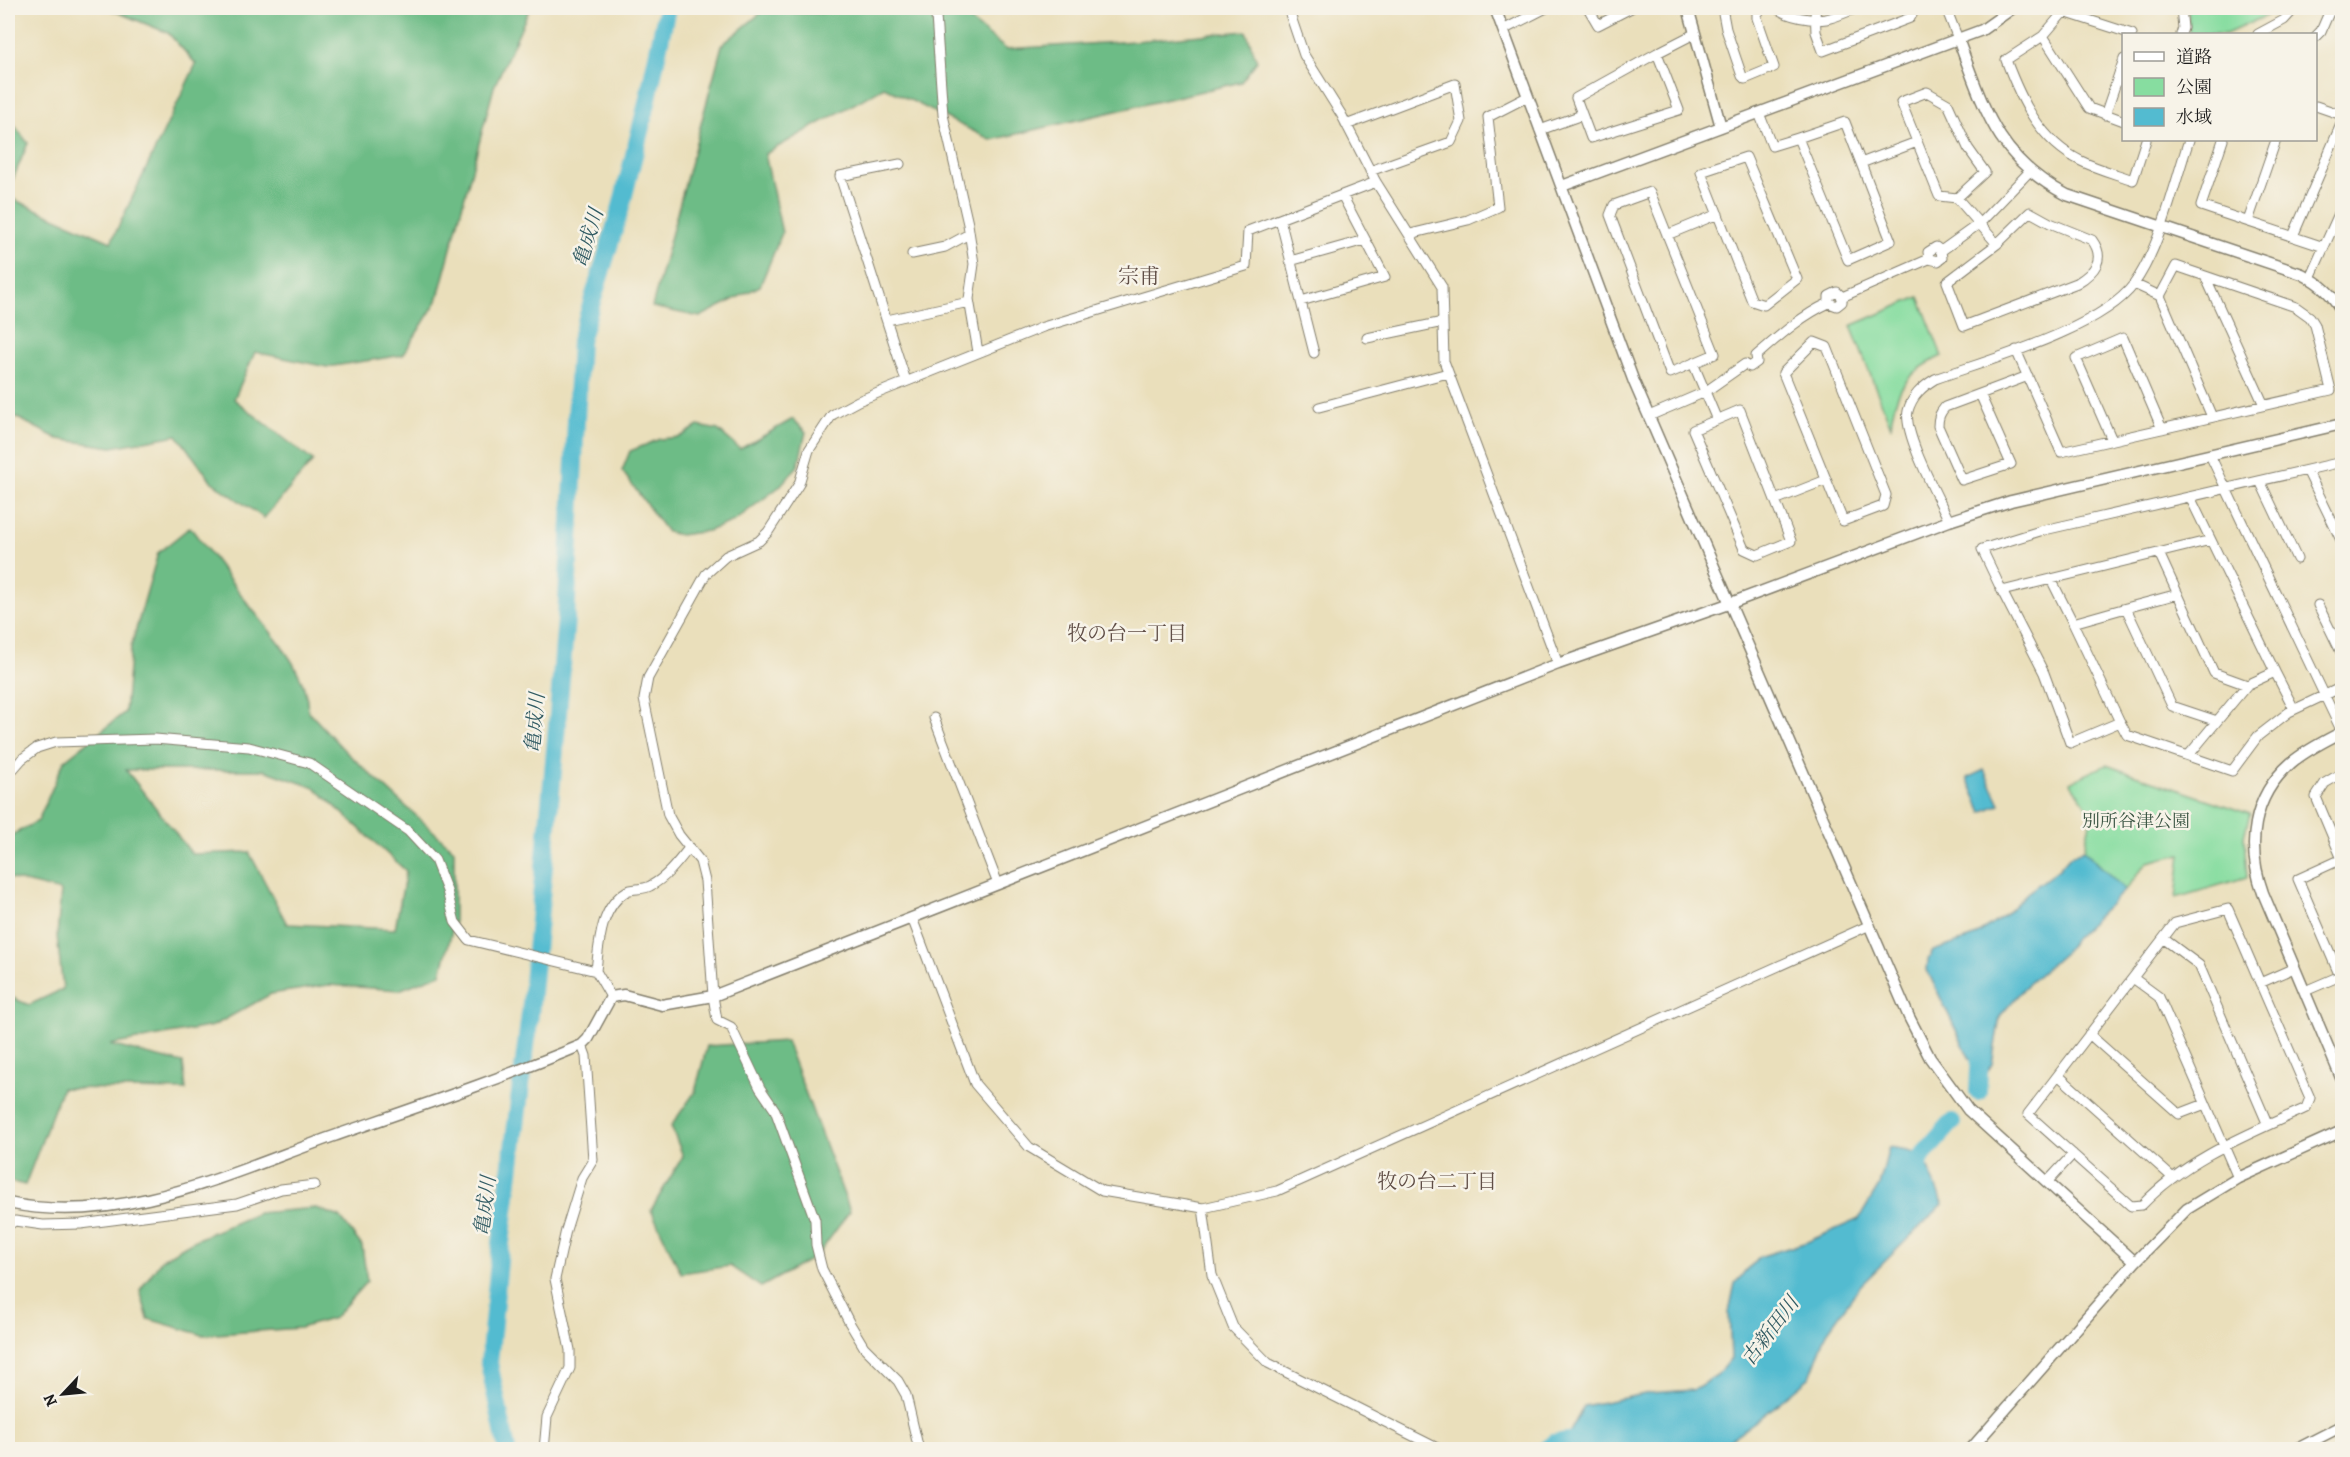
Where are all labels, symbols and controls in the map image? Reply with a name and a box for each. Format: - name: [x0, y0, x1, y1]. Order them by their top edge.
- legend: [2122, 33, 2317, 141]
- text: 道路: [2176, 45, 2212, 69]
- text: 公園: [2176, 75, 2212, 99]
- text: 水域: [2176, 105, 2212, 129]
- water label: 亀成川: [566, 203, 610, 271]
- district label: 宗甫: [1118, 262, 1160, 290]
- district label: 牧の台一丁目: [1067, 620, 1187, 647]
- water label: 亀成川: [519, 690, 551, 754]
- park label: 別所谷津公園: [2082, 809, 2190, 833]
- district label: 牧の台二丁目: [1377, 1168, 1497, 1195]
- water label: 亀成川: [468, 1173, 502, 1237]
- water label: 古新田川: [1735, 1289, 1806, 1371]
- north arrow: [33, 1364, 93, 1424]
- text: N: [38, 1390, 63, 1410]

